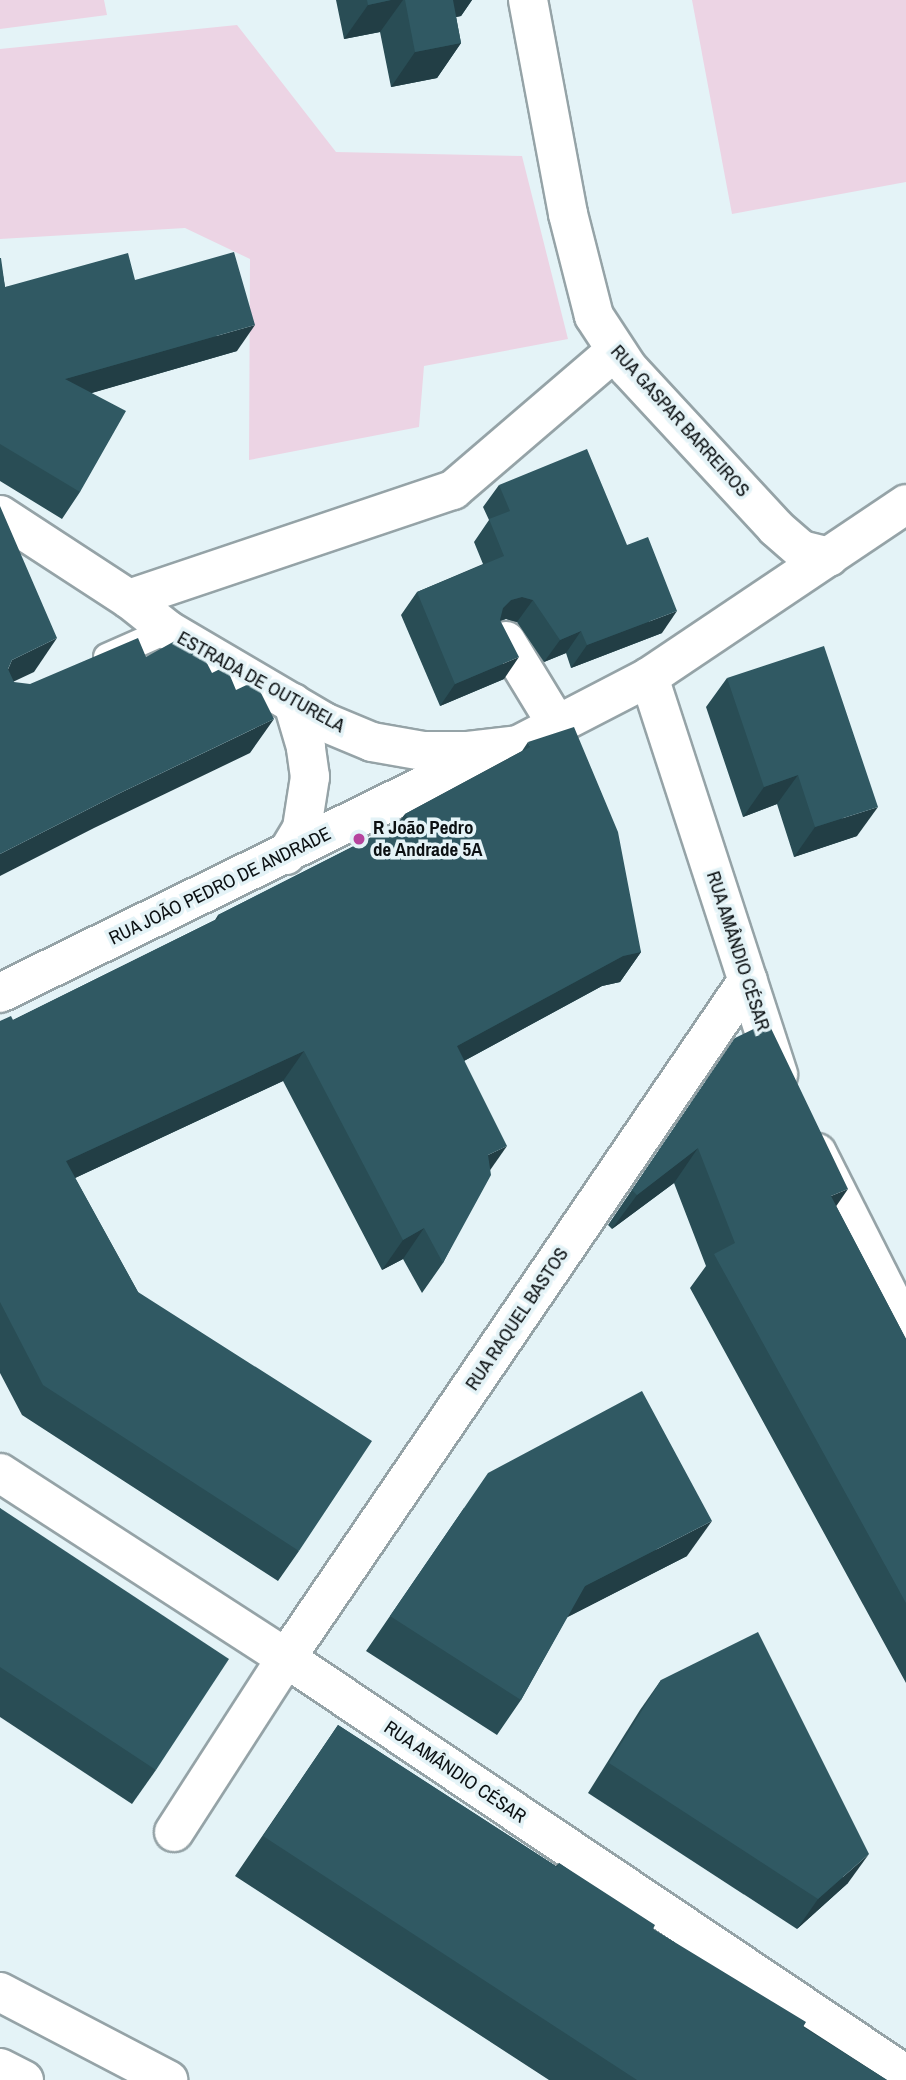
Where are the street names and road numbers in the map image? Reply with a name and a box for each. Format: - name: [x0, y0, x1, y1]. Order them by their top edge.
- street label: RUA GASPAR BARREIROS: [606, 340, 754, 502]
- street label: ESTRADA DE OUTURELA: [173, 626, 349, 738]
- street label: RUA JOÃO PEDRO DE ANDRADE: [105, 822, 335, 950]
- street label: RUA AMÂNDIO CÉSAR: [701, 868, 775, 1034]
- street label: RUA RAQUEL BASTOS: [460, 1243, 574, 1395]
- street label: RUA AMÂNDIO CÉSAR: [379, 1716, 531, 1828]

